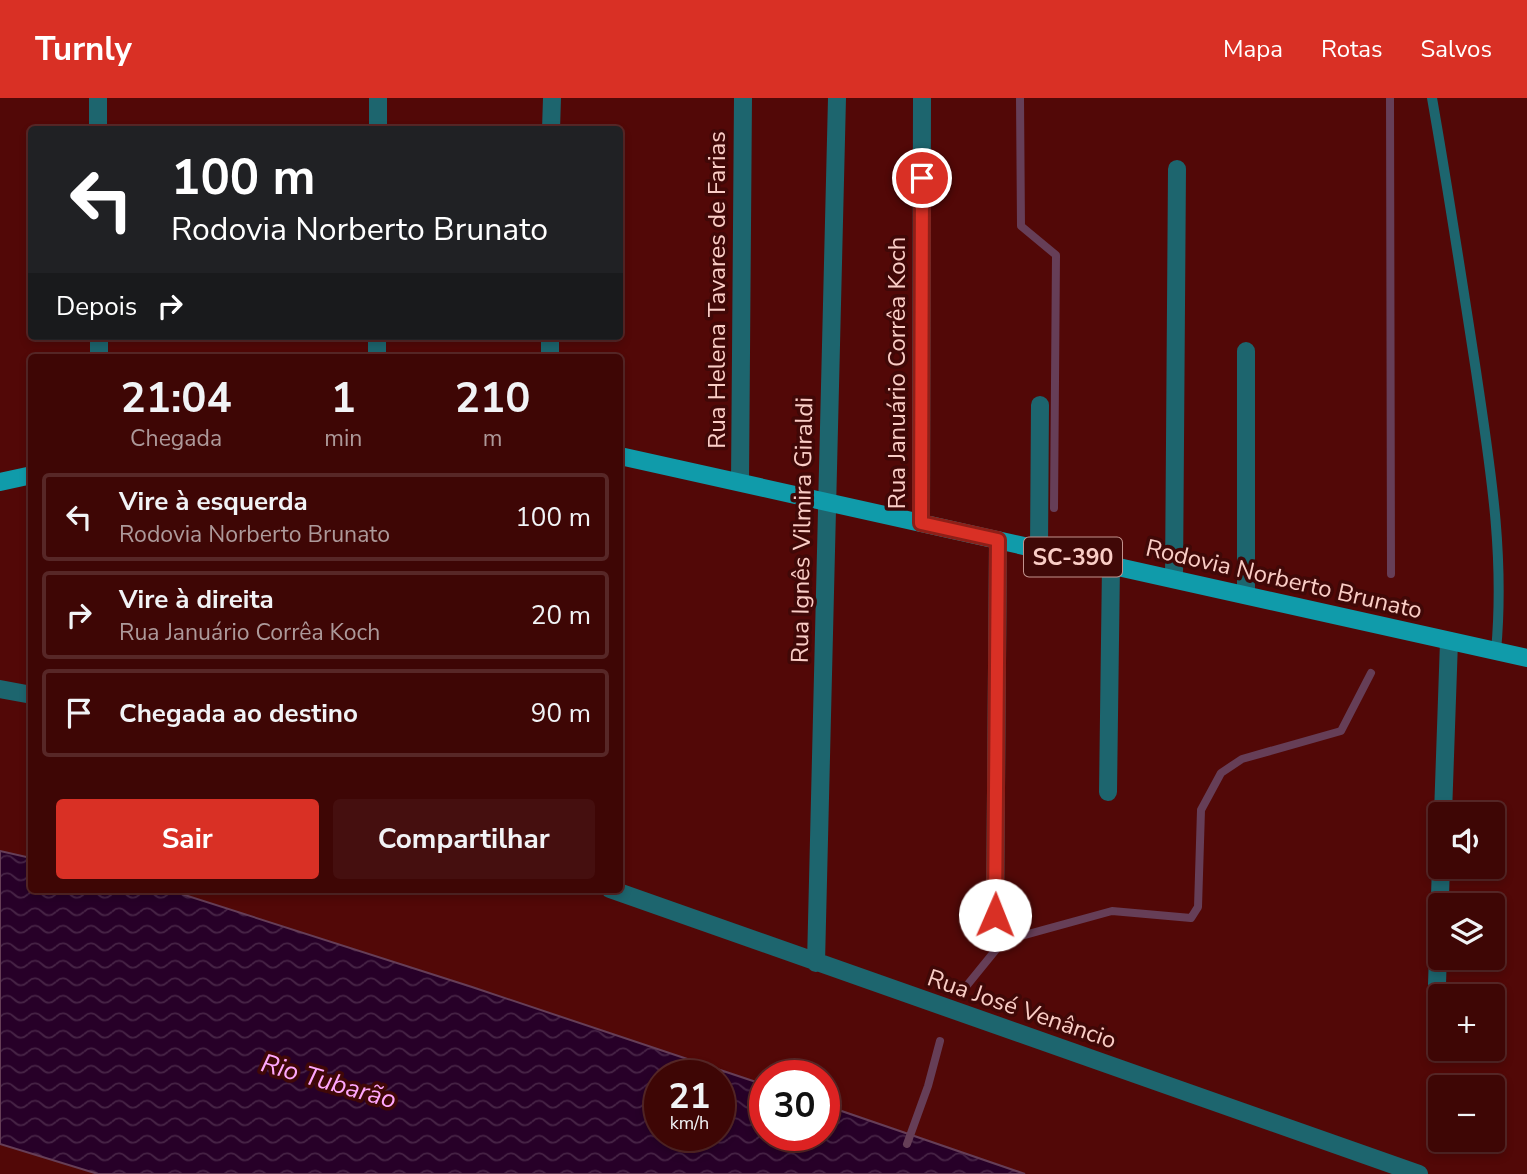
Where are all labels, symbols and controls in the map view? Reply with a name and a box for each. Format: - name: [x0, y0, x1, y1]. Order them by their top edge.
- text: Turnly: [35, 27, 132, 72]
- text: Mapa: [1223, 33, 1283, 65]
- text: Rotas: [1321, 33, 1383, 65]
- text: Salvos: [1421, 33, 1492, 65]
- street label: Rua Helena Tavares de Farias: [701, 131, 733, 449]
- text: 100 m: [171, 144, 315, 211]
- pin: [892, 148, 952, 208]
- icon: left: [56, 154, 147, 245]
- icon: arrive: [903, 159, 941, 197]
- text: Rodovia Norberto Brunato: [171, 208, 548, 251]
- street label: Rua Januário Corrêa Koch: [881, 237, 913, 509]
- icon: right: [151, 287, 189, 325]
- text: Depois: [56, 289, 137, 324]
- text: 21:04: [121, 370, 232, 427]
- text: 1: [331, 370, 356, 427]
- text: 210: [455, 370, 530, 427]
- street label: Rua Ignês Vilmira Giraldi: [784, 397, 820, 663]
- text: Chegada: [130, 423, 222, 454]
- text: min: [324, 423, 362, 454]
- text: m: [483, 423, 503, 454]
- text: Vire à esquerda: [119, 484, 308, 519]
- icon: left: [60, 498, 98, 536]
- text: 100 m: [515, 500, 591, 535]
- text: Rodovia Norberto Brunato: [119, 519, 390, 550]
- street label: Rodovia Norberto Brunato: [1143, 532, 1425, 626]
- road number: SC-390: [1024, 538, 1122, 576]
- text: Vire à direita: [119, 582, 274, 617]
- icon: right: [60, 596, 98, 634]
- text: 20 m: [531, 598, 591, 633]
- text: Rua Januário Corrêa Koch: [119, 617, 380, 648]
- icon: arrive: [60, 694, 98, 732]
- text: Chegada ao destino: [119, 696, 358, 731]
- text: 90 m: [531, 696, 591, 731]
- button: Sair: [56, 799, 319, 879]
- button: Compartilhar: [333, 799, 595, 879]
- map controls: [1428, 802, 1505, 1152]
- button: sound: [1428, 802, 1505, 879]
- position arrow: [958, 878, 1032, 952]
- button: layers: [1428, 893, 1505, 970]
- street label: Rua José Venâncio: [923, 962, 1121, 1056]
- button: +: [1428, 984, 1505, 1061]
- water label: Rio Tubarão: [257, 1045, 401, 1117]
- speed limit sign: 30: [749, 1060, 840, 1151]
- text: 21: [668, 1073, 711, 1120]
- button: −: [1428, 1075, 1505, 1152]
- text: km/h: [670, 1111, 709, 1135]

